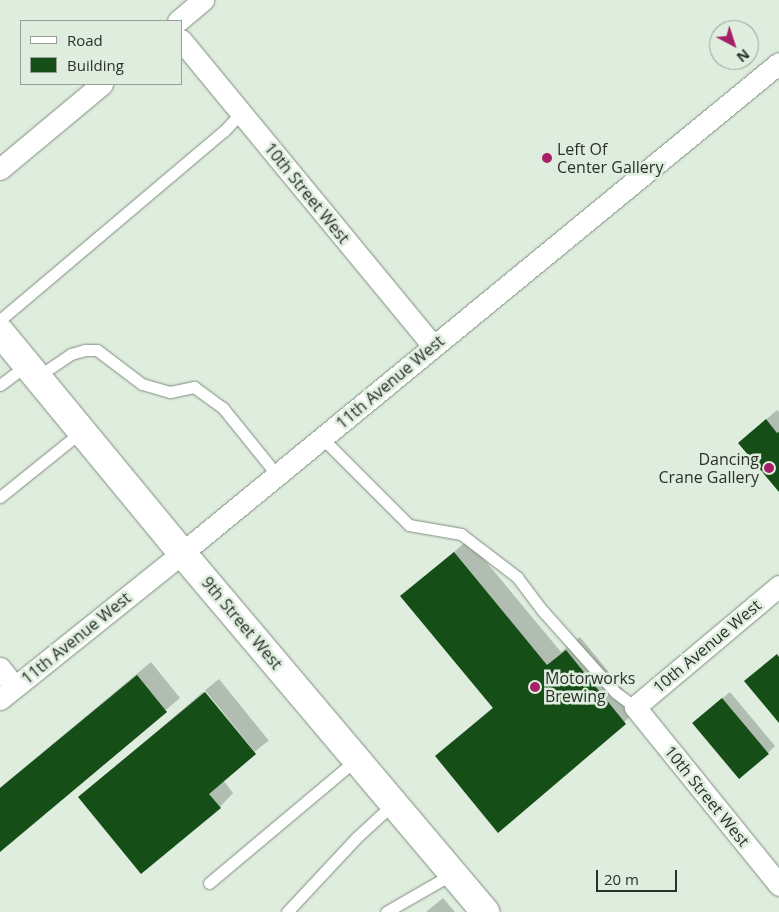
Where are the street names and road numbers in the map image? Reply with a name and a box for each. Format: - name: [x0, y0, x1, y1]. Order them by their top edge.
- street label: 10th Street West: [261, 139, 353, 247]
- street label: 11th Avenue West: [332, 331, 448, 433]
- street label: 9th Street West: [198, 573, 286, 673]
- street label: 11th Avenue West: [18, 588, 134, 688]
- street label: 10th Avenue West: [649, 595, 765, 697]
- street label: 10th Street West: [661, 742, 753, 850]

